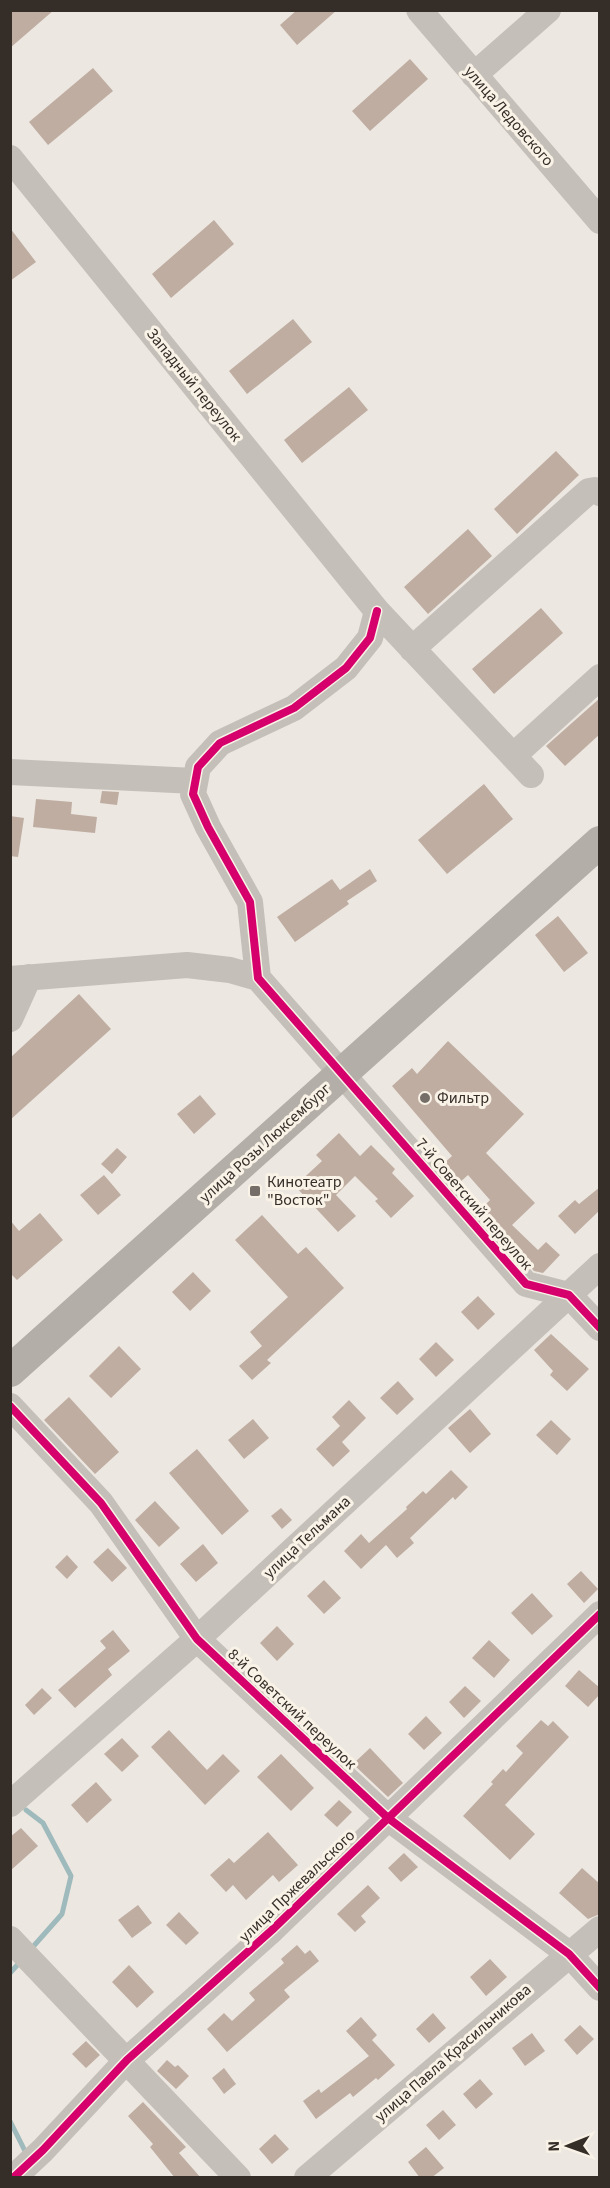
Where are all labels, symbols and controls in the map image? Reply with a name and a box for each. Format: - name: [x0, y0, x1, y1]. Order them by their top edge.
- street label: улица Ледовского: [459, 61, 559, 171]
- street label: Западный переулок: [141, 324, 247, 447]
- street label: улица Розы Люксембург: [195, 1078, 336, 1208]
- place label: Фильтр: [437, 1087, 489, 1109]
- marker: Фильтр: [418, 1091, 432, 1105]
- street label: 7-й Советский переулок: [410, 1133, 538, 1275]
- place label: Кинотеатр "Восток": [267, 1171, 342, 1211]
- marker: Кинотеатр "Восток": [248, 1184, 262, 1198]
- street label: улица Тельмана: [258, 1491, 356, 1583]
- street label: 8-й Советский переулок: [223, 1643, 361, 1775]
- street label: улица Пржевальского: [234, 1825, 360, 1947]
- street label: улица Павла Красильникова: [370, 1979, 536, 2127]
- north arrow: [538, 2116, 598, 2176]
- text: N: [543, 2141, 565, 2152]

